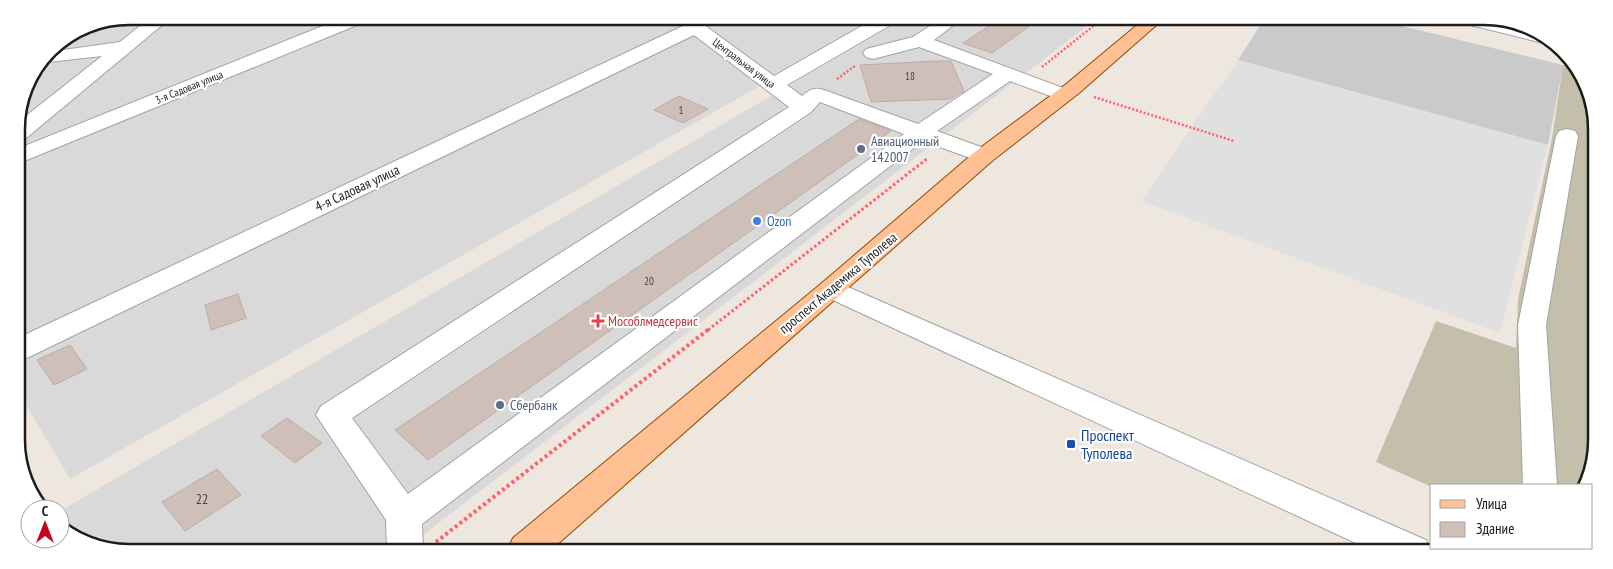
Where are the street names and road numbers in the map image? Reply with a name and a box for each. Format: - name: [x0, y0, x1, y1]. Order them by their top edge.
- street label: Центральная улица: [710, 35, 778, 91]
- street label: 3-я Садовая улица: [153, 67, 225, 107]
- street label: 4-я Садовая улица: [312, 161, 402, 215]
- street label: проспект Академика Туполева: [775, 228, 901, 338]

